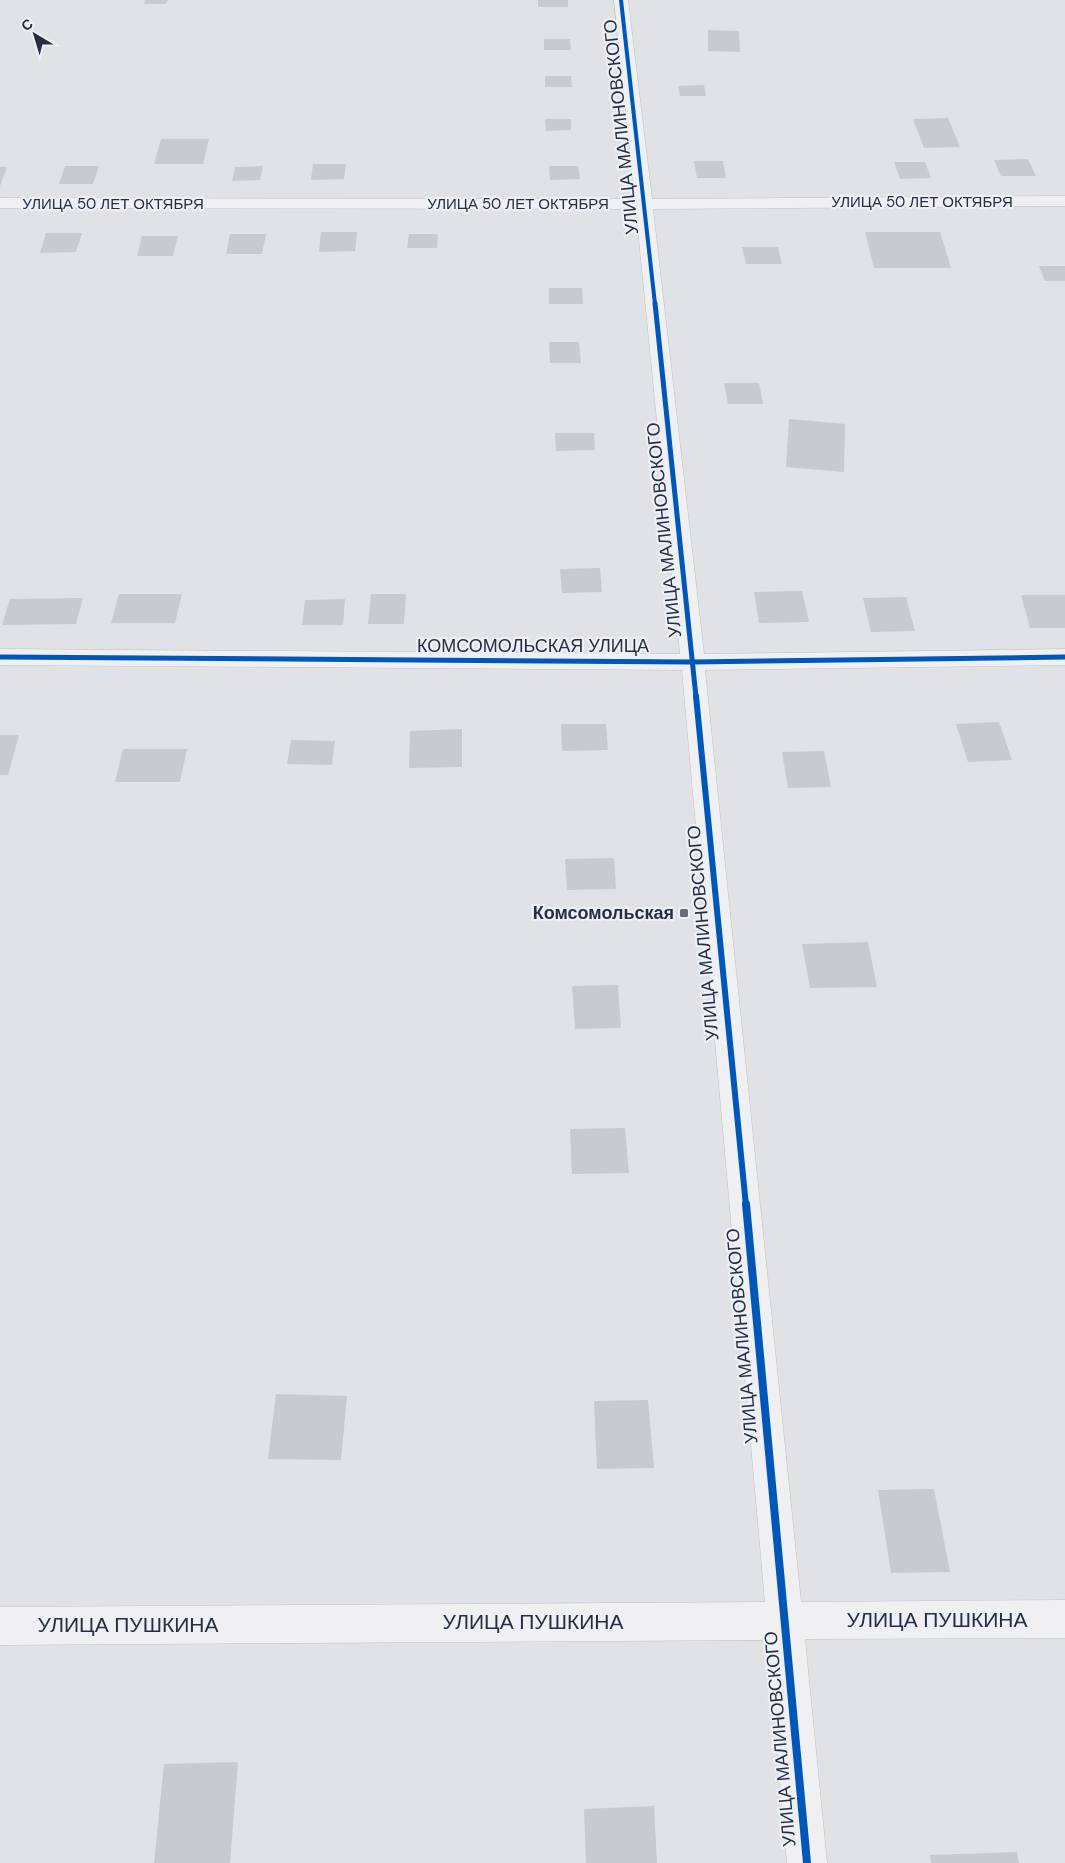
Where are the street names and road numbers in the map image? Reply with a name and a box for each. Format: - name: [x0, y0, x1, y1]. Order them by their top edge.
- street label: УЛИЦА МАЛИНОВСКОГО: [598, 18, 644, 236]
- street label: УЛИЦА 50 ЛЕТ ОКТЯБРЯ: [831, 192, 1013, 212]
- street label: УЛИЦА 50 ЛЕТ ОКТЯБРЯ: [22, 194, 204, 214]
- street label: УЛИЦА 50 ЛЕТ ОКТЯБРЯ: [427, 194, 609, 214]
- street label: УЛИЦА МАЛИНОВСКОГО: [641, 421, 687, 639]
- street label: КОМСОМОЛЬСКАЯ УЛИЦА: [417, 634, 649, 658]
- street label: УЛИЦА МАЛИНОВСКОГО: [682, 824, 724, 1042]
- street label: УЛИЦА МАЛИНОВСКОГО: [721, 1227, 763, 1445]
- street label: УЛИЦА ПУШКИНА: [847, 1606, 1027, 1634]
- street label: УЛИЦА ПУШКИНА: [443, 1608, 623, 1636]
- street label: УЛИЦА ПУШКИНА: [38, 1611, 218, 1639]
- street label: УЛИЦА МАЛИНОВСКОГО: [759, 1630, 801, 1848]

